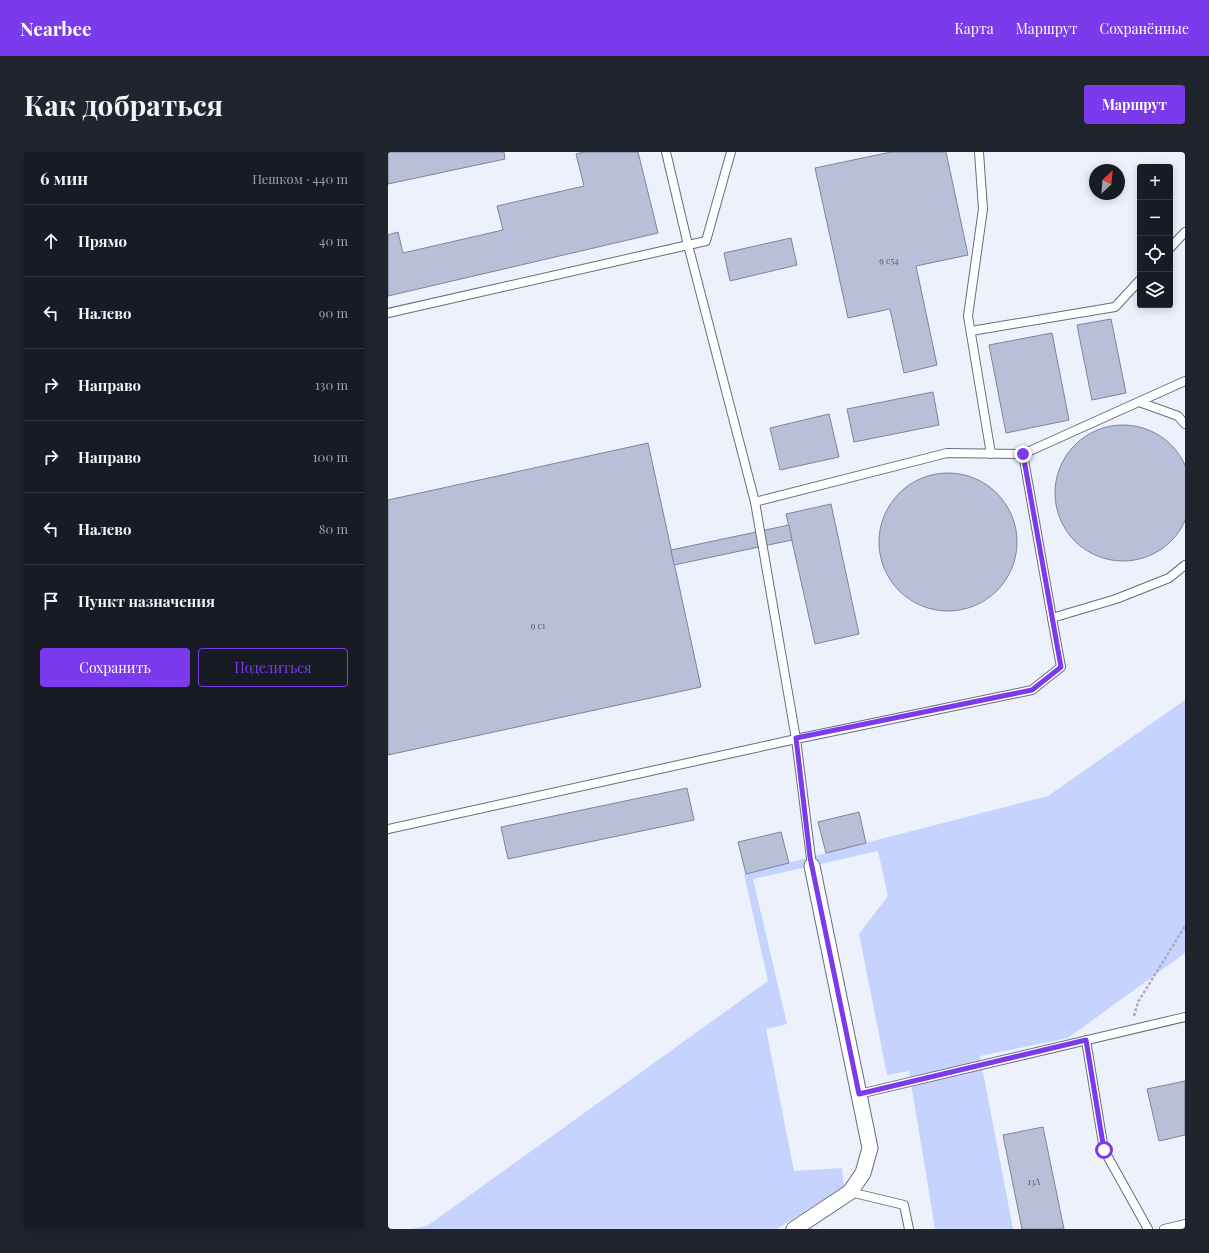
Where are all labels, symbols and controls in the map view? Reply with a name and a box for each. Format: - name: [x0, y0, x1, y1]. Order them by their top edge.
- text: Nearbee: [20, 15, 92, 41]
- text: Карта: [954, 19, 994, 38]
- text: Маршрут: [1016, 19, 1078, 38]
- text: Сохранённые: [1100, 19, 1189, 38]
- button: Маршрут: [1084, 85, 1185, 124]
- text: Как добраться: [24, 86, 223, 123]
- north arrow: [1089, 164, 1125, 200]
- map controls: [1137, 164, 1173, 308]
- button: +: [1137, 164, 1173, 200]
- text: 6 мин: [40, 167, 88, 189]
- text: Пешком · 440 m: [252, 170, 348, 187]
- button: −: [1137, 200, 1173, 236]
- icon: ahead: [40, 230, 62, 252]
- text: Прямо: [78, 231, 127, 251]
- text: 40 m: [319, 232, 348, 249]
- button: locate: [1137, 236, 1173, 272]
- house number: 9 с54: [879, 254, 899, 266]
- button: layers: [1137, 272, 1173, 308]
- icon: left: [40, 302, 62, 324]
- text: Налево: [78, 303, 131, 323]
- text: 90 m: [319, 304, 348, 321]
- icon: right: [40, 374, 62, 396]
- text: Направо: [78, 375, 141, 395]
- text: 130 m: [315, 376, 348, 393]
- route end: [1014, 445, 1032, 463]
- icon: right: [40, 446, 62, 468]
- text: Направо: [78, 447, 141, 467]
- text: 100 m: [313, 448, 348, 465]
- icon: left: [40, 518, 62, 540]
- text: Налево: [78, 519, 131, 539]
- text: 80 m: [319, 520, 348, 537]
- icon: arrive: [40, 590, 62, 612]
- text: Пункт назначения: [78, 591, 215, 611]
- house number: 9 с1: [531, 619, 546, 631]
- button: Сохранить: [40, 648, 190, 687]
- button: Поделиться: [198, 648, 348, 687]
- route start: [1095, 1141, 1113, 1159]
- house number: 13А: [1028, 1175, 1041, 1187]

